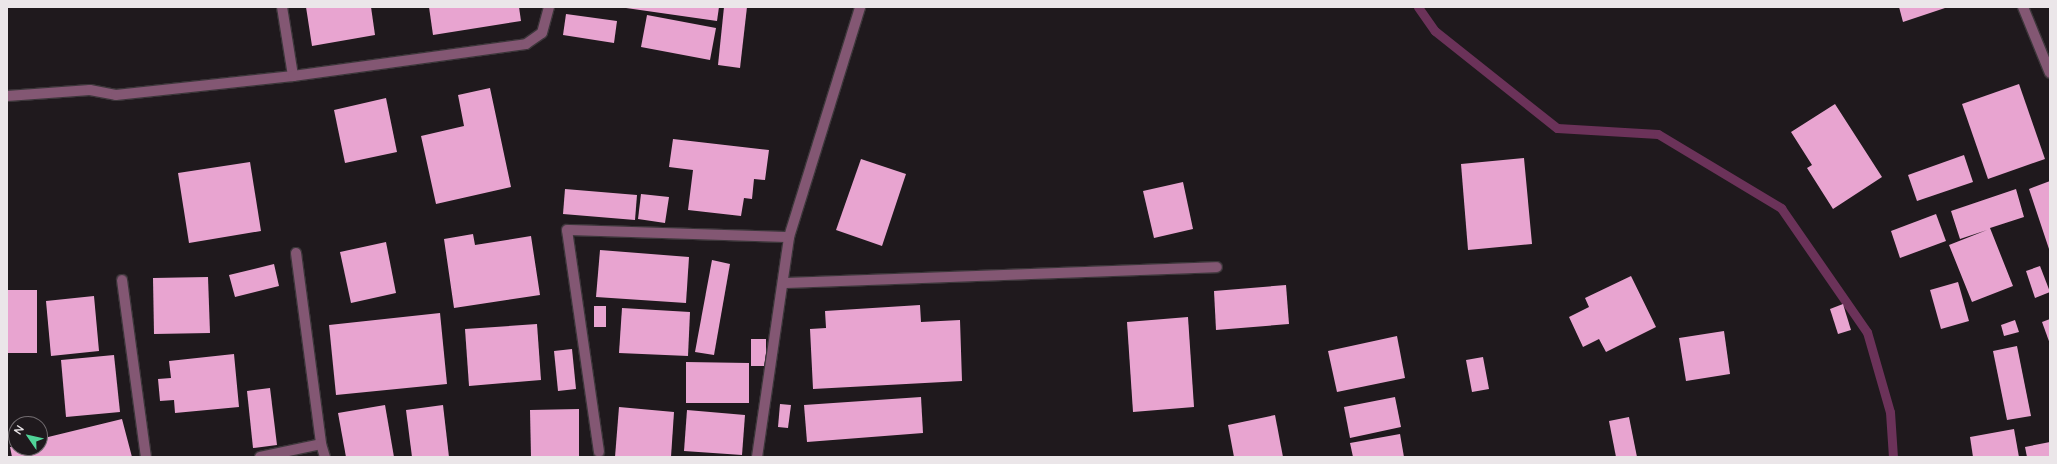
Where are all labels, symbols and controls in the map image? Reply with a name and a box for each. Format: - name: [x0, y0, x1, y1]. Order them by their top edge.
- north arrow: [8, 416, 48, 456]
- text: N: [11, 422, 27, 437]

